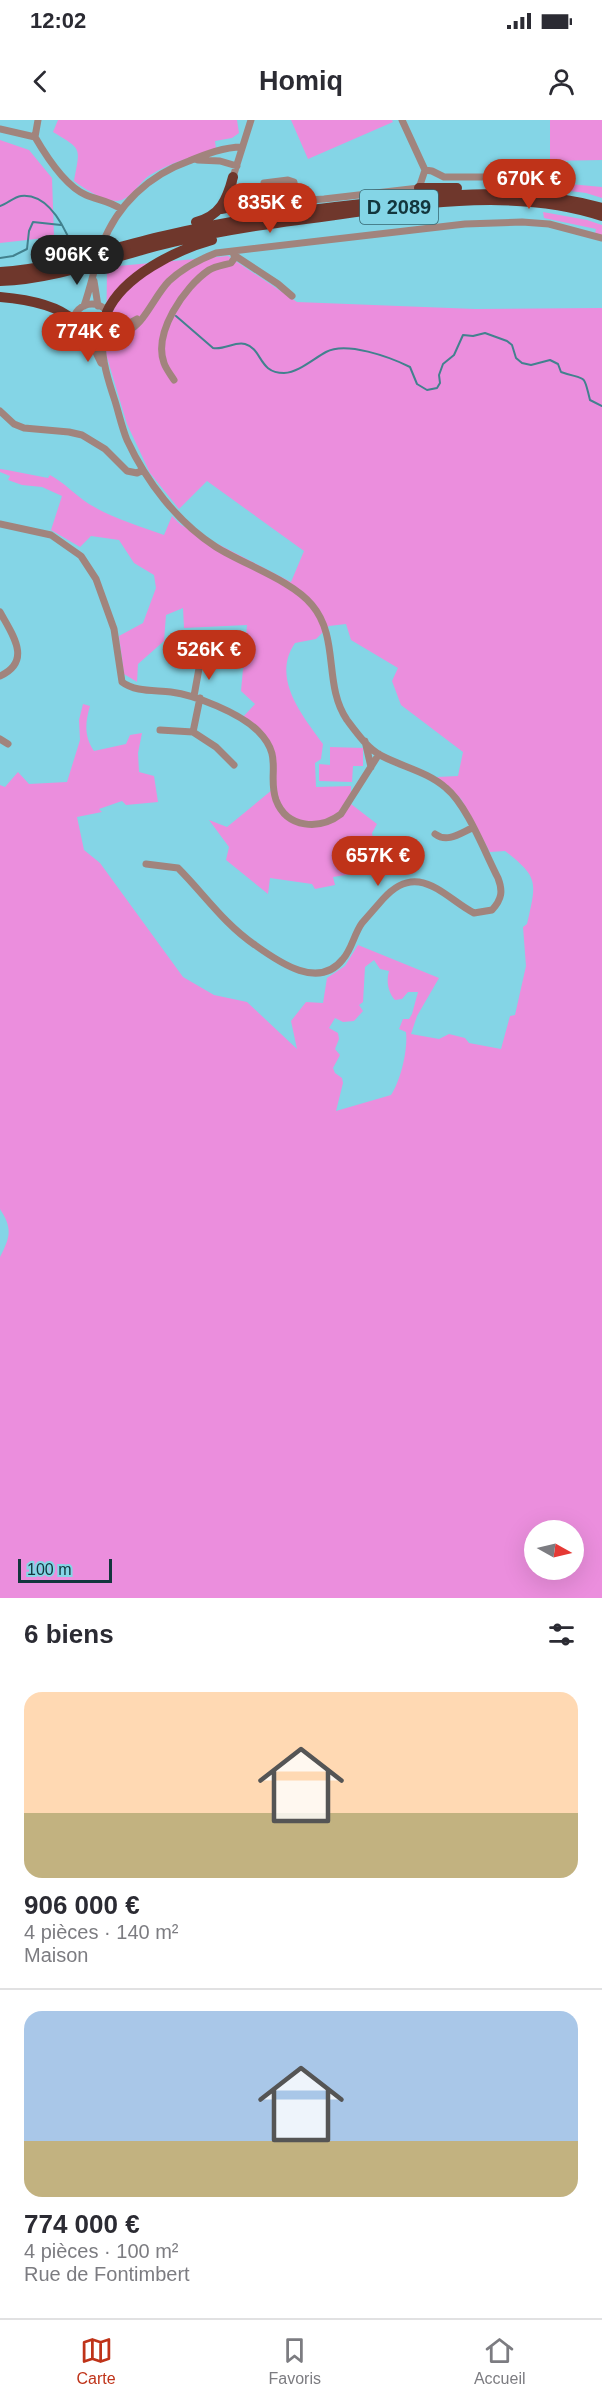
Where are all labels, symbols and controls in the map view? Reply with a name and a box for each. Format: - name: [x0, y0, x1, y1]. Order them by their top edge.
- text: 12:02: [30, 8, 86, 33]
- icon: back: [24, 65, 57, 98]
- icon: person: [545, 65, 578, 98]
- text: Homiq: [259, 66, 343, 96]
- pin: 670K €: [480, 159, 578, 210]
- text: 670K €: [497, 167, 561, 189]
- pin: 835K €: [221, 183, 319, 234]
- road number: D 2089: [360, 190, 438, 224]
- text: 835K €: [238, 191, 302, 213]
- pin: 906K €: [28, 235, 126, 286]
- text: 906K €: [45, 243, 109, 265]
- pin: 774K €: [39, 312, 137, 363]
- text: 774K €: [56, 320, 120, 342]
- pin: 526K €: [160, 630, 258, 681]
- text: 526K €: [177, 638, 241, 660]
- pin: 657K €: [329, 836, 427, 887]
- text: 657K €: [346, 844, 410, 866]
- north arrow: [524, 1520, 584, 1580]
- map controls: [524, 1520, 584, 1580]
- scale bar: [18, 1556, 112, 1584]
- text: 100 m: [27, 1561, 71, 1578]
- icon: filters: [545, 1618, 578, 1651]
- text: 6 biens: [24, 1619, 114, 1649]
- icon: home: [247, 1731, 355, 1839]
- text: 906 000 €: [24, 1890, 140, 1920]
- text: 4 pièces · 140 m²: [24, 1921, 179, 1943]
- text: Maison: [24, 1944, 88, 1966]
- icon: home: [247, 2050, 355, 2158]
- text: 774 000 €: [24, 2209, 140, 2239]
- text: 4 pièces · 100 m²: [24, 2240, 179, 2262]
- text: Rue de Fontimbert: [24, 2263, 190, 2285]
- tab: Carte: [76, 2334, 116, 2388]
- tab: Favoris: [269, 2334, 321, 2388]
- tab: Accueil: [474, 2334, 526, 2388]

